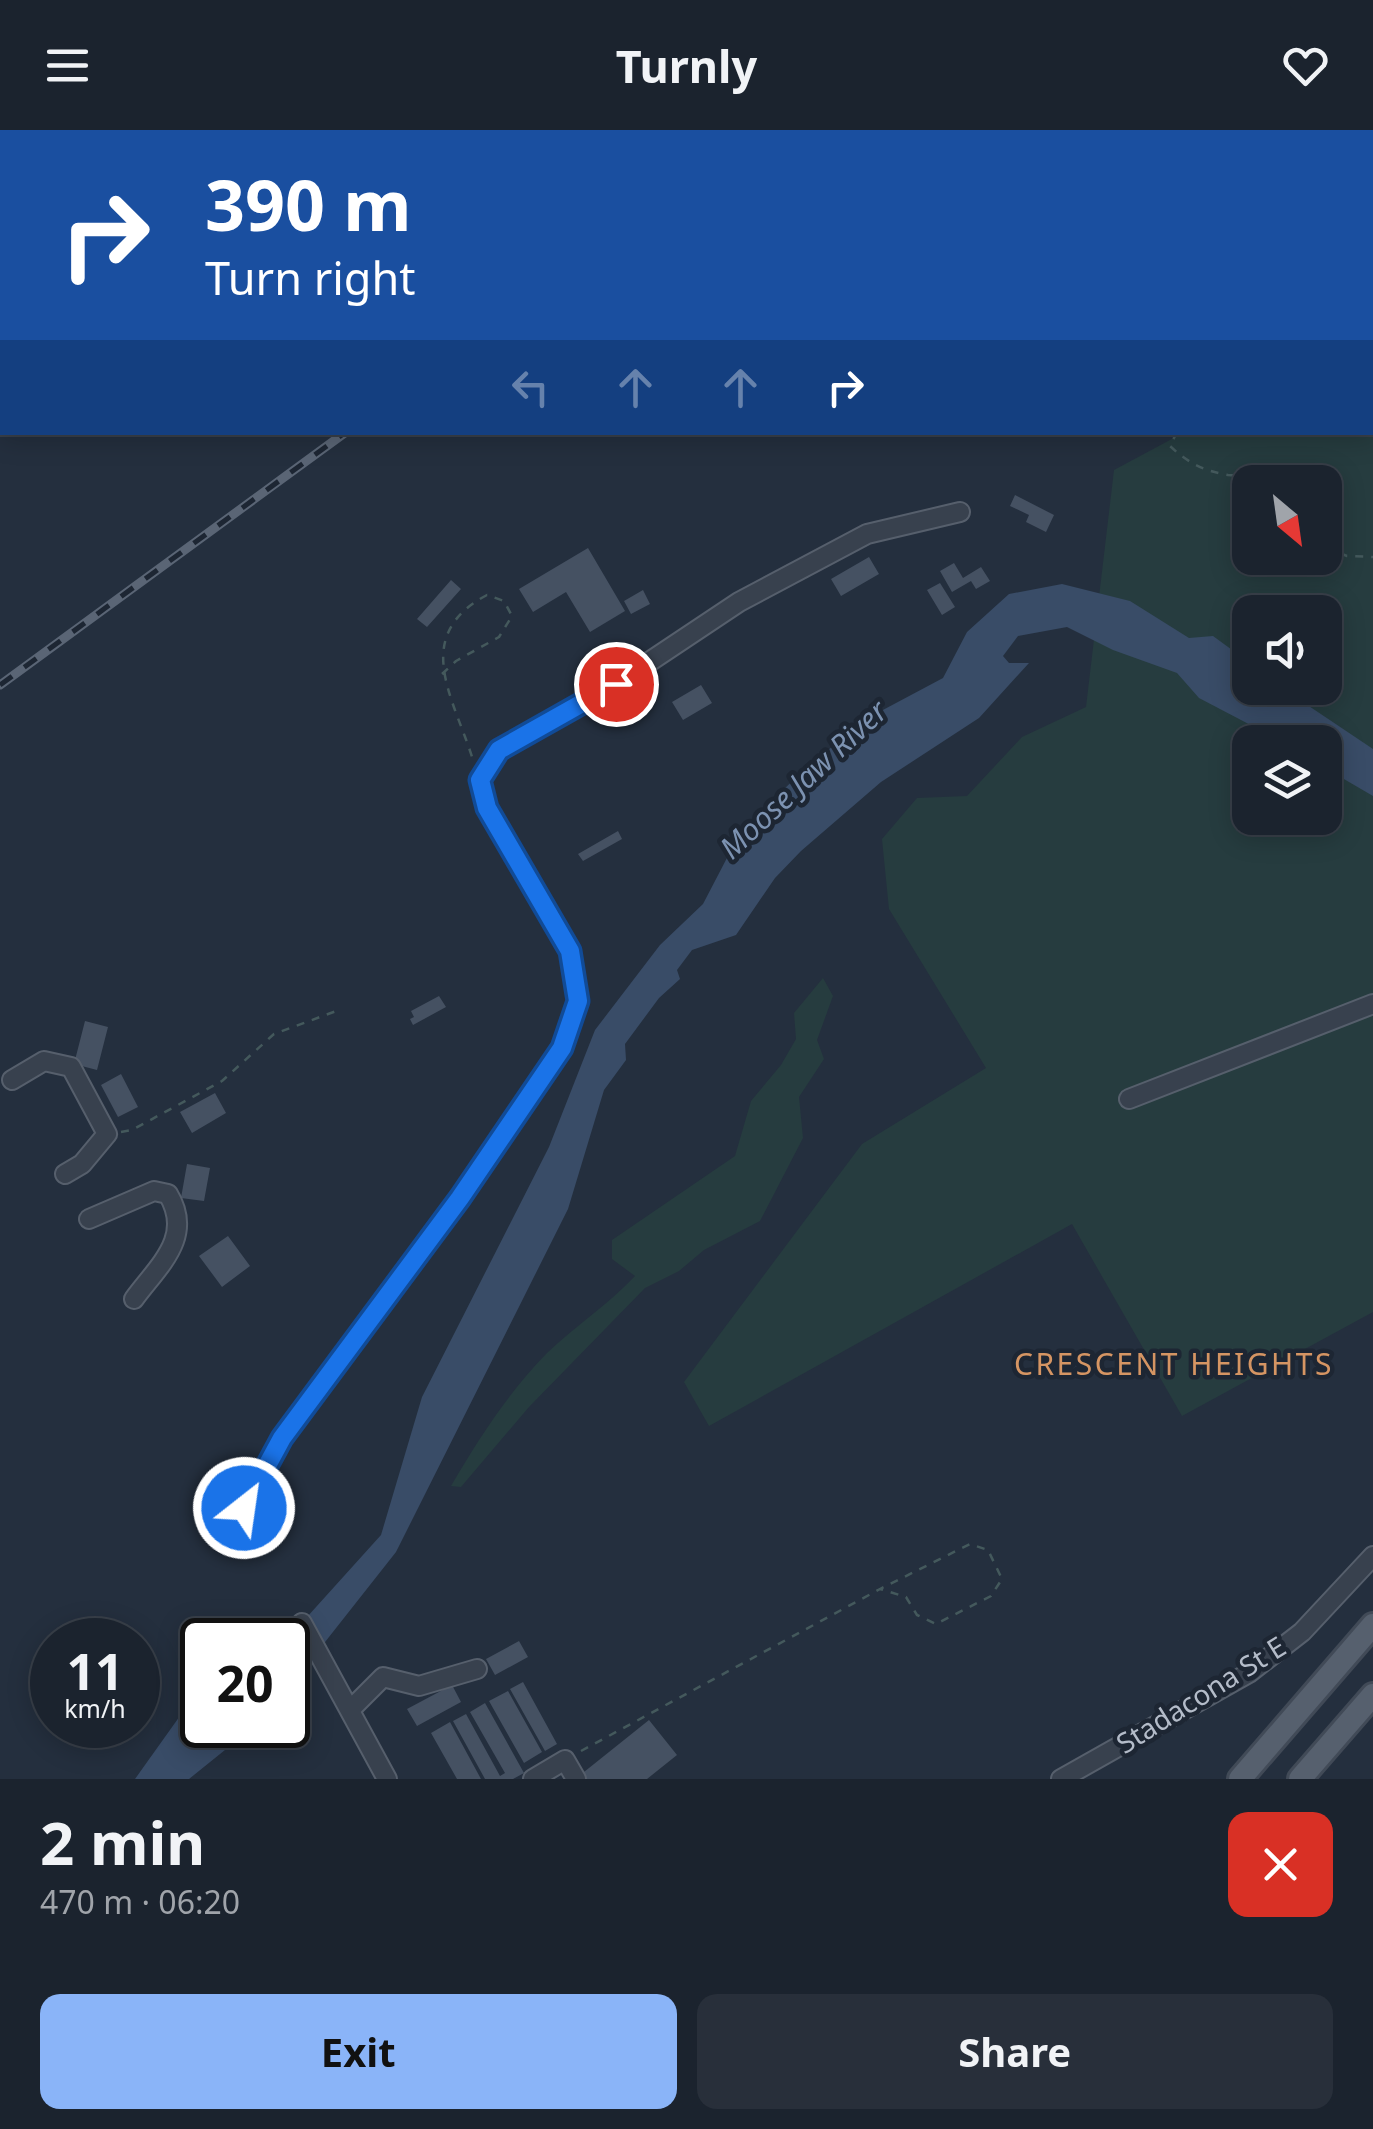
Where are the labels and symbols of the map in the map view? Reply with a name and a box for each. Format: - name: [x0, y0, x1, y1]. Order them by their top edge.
- north arrow: [1232, 465, 1342, 575]
- pin: [574, 642, 659, 727]
- water label: Moose Jaw River: [710, 690, 896, 867]
- district label: CRESCENT HEIGHTS: [1014, 1343, 1334, 1384]
- position arrow: [192, 1456, 296, 1560]
- speed limit sign: 20: [180, 1618, 310, 1748]
- street label: Stadacona St E: [1109, 1627, 1292, 1761]

